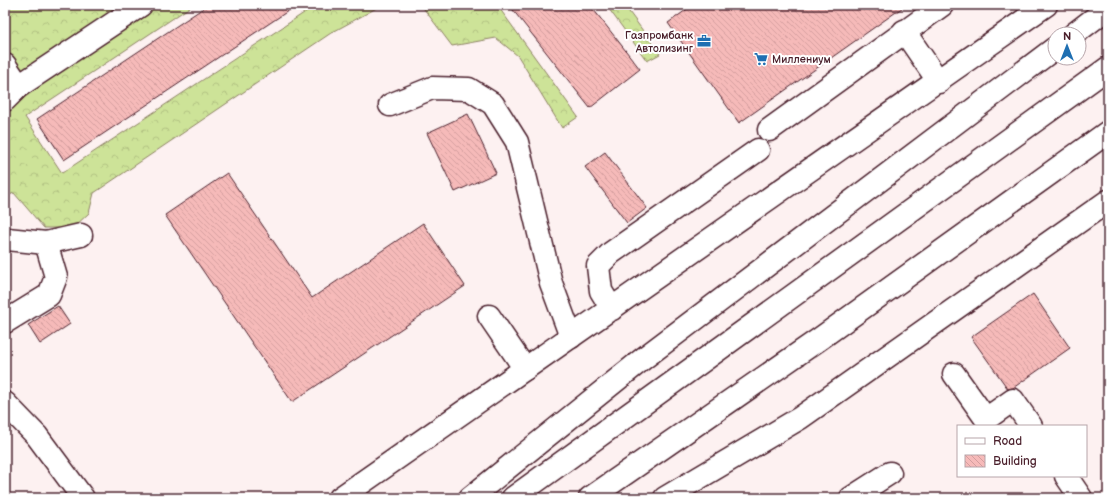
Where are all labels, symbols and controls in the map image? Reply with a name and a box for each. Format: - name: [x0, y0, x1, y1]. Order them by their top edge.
- north arrow: [1047, 26, 1087, 66]
- place label: Газпромбанк Автолизинг: [625, 29, 694, 55]
- text: N: [1063, 30, 1071, 43]
- office icon: Газпромбанк Автолизинг: [696, 33, 712, 49]
- supermarket icon: Миллениум: [753, 51, 769, 67]
- place label: Миллениум: [772, 53, 831, 66]
- legend: [957, 425, 1087, 477]
- text: Road: [993, 434, 1022, 449]
- text: Building: [993, 454, 1037, 469]

